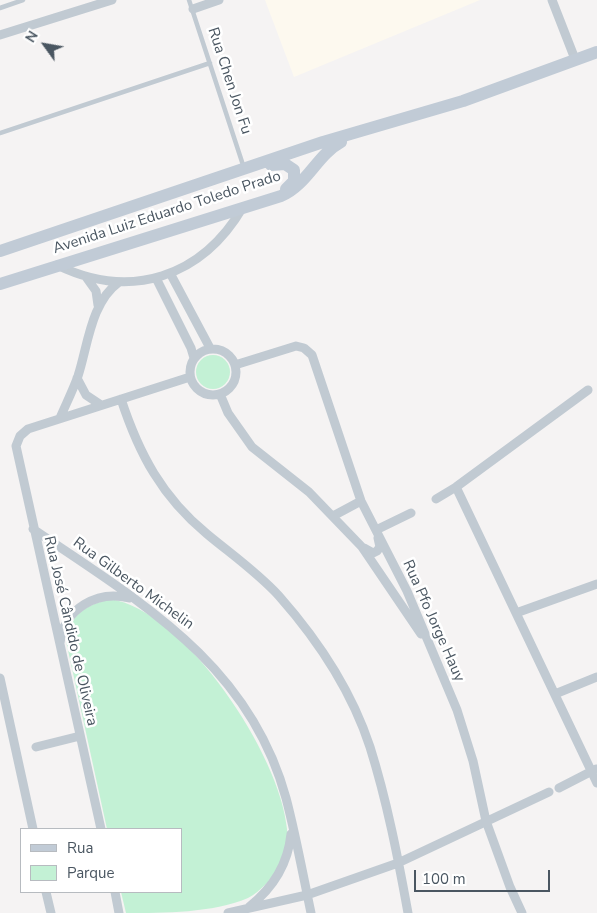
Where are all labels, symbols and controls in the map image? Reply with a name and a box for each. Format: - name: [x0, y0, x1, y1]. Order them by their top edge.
- north arrow: [20, 20, 70, 70]
- street label: Rua Chen Jon Fu: [203, 25, 255, 137]
- text: N: [21, 27, 43, 46]
- street label: Avenida Luiz Eduardo Toledo Prado: [51, 168, 283, 258]
- street label: Rua José Cândido de Oliveira: [39, 534, 101, 728]
- street label: Rua Gilberto Michelin: [69, 534, 197, 634]
- street label: Rua Pfo Jorge Hauy: [398, 557, 468, 685]
- legend: [20, 828, 182, 893]
- text: Rua: [67, 838, 93, 858]
- scale bar: [417, 860, 553, 892]
- text: Parque: [67, 863, 115, 883]
- text: 100 m: [422, 869, 466, 889]

